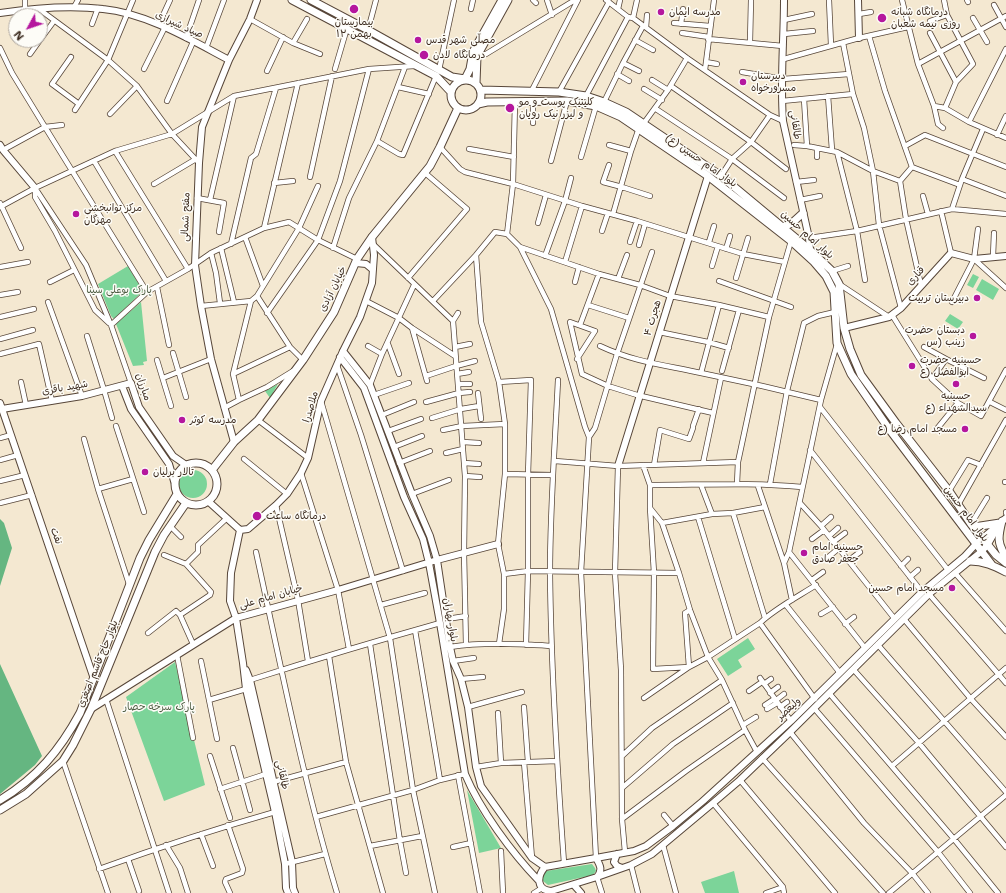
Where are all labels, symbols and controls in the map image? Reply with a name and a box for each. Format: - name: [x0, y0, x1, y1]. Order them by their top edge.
- marker: بیمارستان ۱۲ بهمن: [348, 3, 360, 15]
- place label: مدرسه ایمان: [669, 6, 721, 18]
- place label: درمانگاه شبانه روزی نیمه شعبان: [891, 6, 960, 30]
- marker: مدرسه ایمان: [656, 7, 666, 17]
- north arrow: [8, 8, 48, 48]
- street label: صیاد شیرازی: [153, 9, 205, 41]
- marker: درمانگاه شبانه روزی نیمه شعبان: [876, 12, 888, 24]
- place label: بیمارستان ۱۲ بهمن: [335, 16, 373, 40]
- text: N: [11, 27, 28, 44]
- place label: مصلّی شهر قدس: [426, 34, 495, 46]
- marker: مصلّی شهر قدس: [413, 35, 423, 45]
- marker: درمانگاه لادن: [418, 49, 430, 61]
- place label: درمانگاه لادن: [433, 49, 485, 61]
- place label: دبیرستان مسرورخواه: [751, 70, 796, 94]
- marker: دبیرستان مسرورخواه: [738, 77, 748, 87]
- place label: کلینیک پوست و مو و لیزر نیک رویان: [519, 96, 594, 120]
- marker: کلینیک پوست و مو و لیزر نیک رویان: [504, 102, 516, 114]
- street label: طالقانی: [787, 109, 803, 141]
- street label: بلوار امام حسین (ع): [663, 132, 739, 190]
- street label: مفتح شمالی: [179, 192, 193, 242]
- place label: مرکز توانبخشی مهرگان: [84, 202, 142, 226]
- street label: بلوار امام حسین: [778, 208, 836, 262]
- marker: مرکز توانبخشی مهرگان: [71, 209, 81, 219]
- street label: خیابان آزادی: [317, 264, 349, 314]
- street label: قناری: [904, 264, 928, 288]
- park label: پارک بوعلی سینا: [86, 284, 152, 296]
- place label: دبیرستان تربیت: [908, 292, 969, 304]
- marker: دبیرستان تربیت: [972, 293, 982, 303]
- street label: هجرت ۴: [642, 299, 664, 337]
- place label: دبستان حضرت زینب (س: [905, 324, 965, 348]
- marker: دبستان حضرت زینب (س: [968, 331, 978, 341]
- place label: حسینیه حضرت ابوالفضل (ع: [920, 354, 981, 378]
- marker: حسینیه حضرت ابوالفضل (ع: [907, 361, 917, 371]
- street label: مبارزان: [133, 372, 153, 402]
- street label: شهید باقری: [41, 378, 89, 398]
- marker: حسینیه سیدالشهداء (ع: [951, 379, 961, 389]
- street label: ملاصدرا: [301, 390, 321, 424]
- place label: حسینیه سیدالشهداء (ع: [925, 390, 987, 414]
- place label: مدرسه کوثر: [190, 414, 236, 426]
- marker: مدرسه کوثر: [177, 415, 187, 425]
- place label: مسجد امام رضا (ع: [878, 423, 957, 435]
- marker: مسجد امام رضا (ع: [960, 424, 970, 434]
- place label: تالار برلیان: [153, 466, 194, 478]
- marker: تالار برلیان: [140, 467, 150, 477]
- street label: بلوار امام حسین: [941, 484, 991, 544]
- marker: درمانگاه ساعت: [251, 510, 263, 522]
- place label: درمانگاه ساعت: [266, 510, 326, 522]
- street label: نفت: [48, 526, 64, 546]
- place label: حسینیه امام جعفر صادق: [812, 541, 863, 564]
- marker: حسینیه امام جعفر صادق: [799, 548, 809, 558]
- street label: خیابان امام علی: [238, 582, 304, 612]
- place label: مسجد امام حسین: [868, 582, 944, 594]
- marker: مسجد امام حسین: [947, 583, 957, 593]
- street label: بلوار بهاران: [440, 597, 460, 643]
- street label: بلوار حاج قاسم اصغری: [75, 619, 121, 709]
- street label: ولیعصر: [775, 695, 803, 723]
- park label: پارک سرخه حصار: [123, 701, 195, 713]
- street label: طالقانی: [273, 759, 291, 791]

